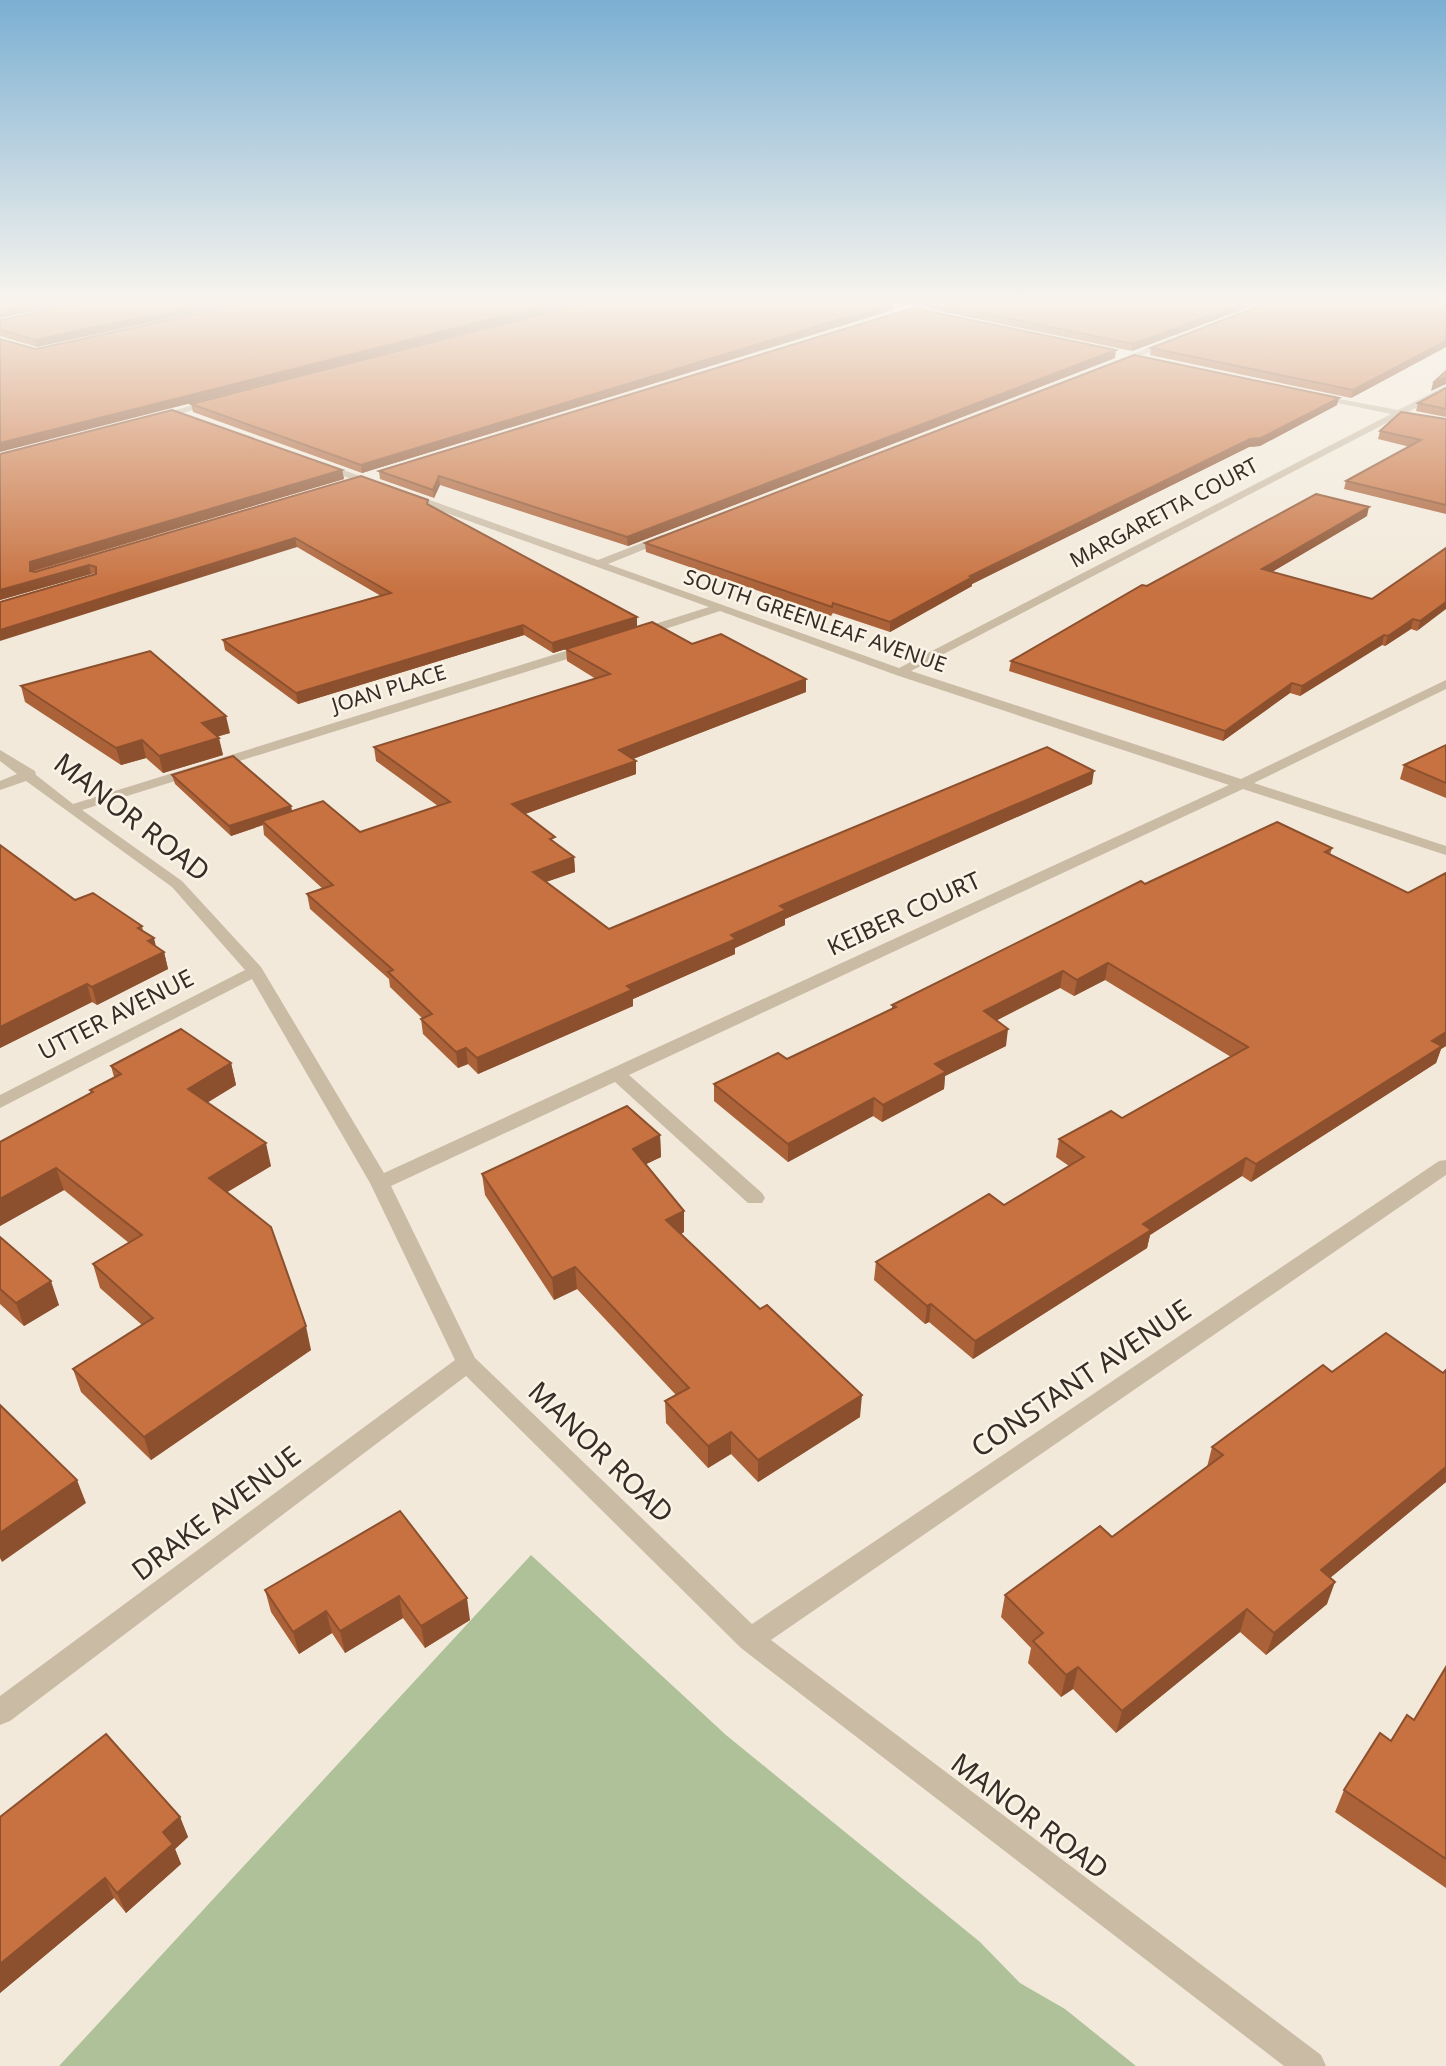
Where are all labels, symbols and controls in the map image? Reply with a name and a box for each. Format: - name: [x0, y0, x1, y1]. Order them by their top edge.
- street label: MARGARETTA COURT: [1064, 450, 1263, 574]
- street label: SOUTH GREENLEAF AVENUE: [680, 562, 950, 678]
- street label: JOAN PLACE: [326, 657, 449, 719]
- street label: MANOR ROAD: [47, 743, 218, 889]
- street label: KEIBER COURT: [821, 862, 986, 963]
- street label: UTTER AVENUE: [32, 960, 199, 1067]
- street label: CONSTANT AVENUE: [963, 1289, 1198, 1465]
- street label: MANOR ROAD: [521, 1372, 683, 1530]
- street label: DRAKE AVENUE: [123, 1436, 308, 1588]
- street label: MANOR ROAD: [944, 1743, 1117, 1887]

